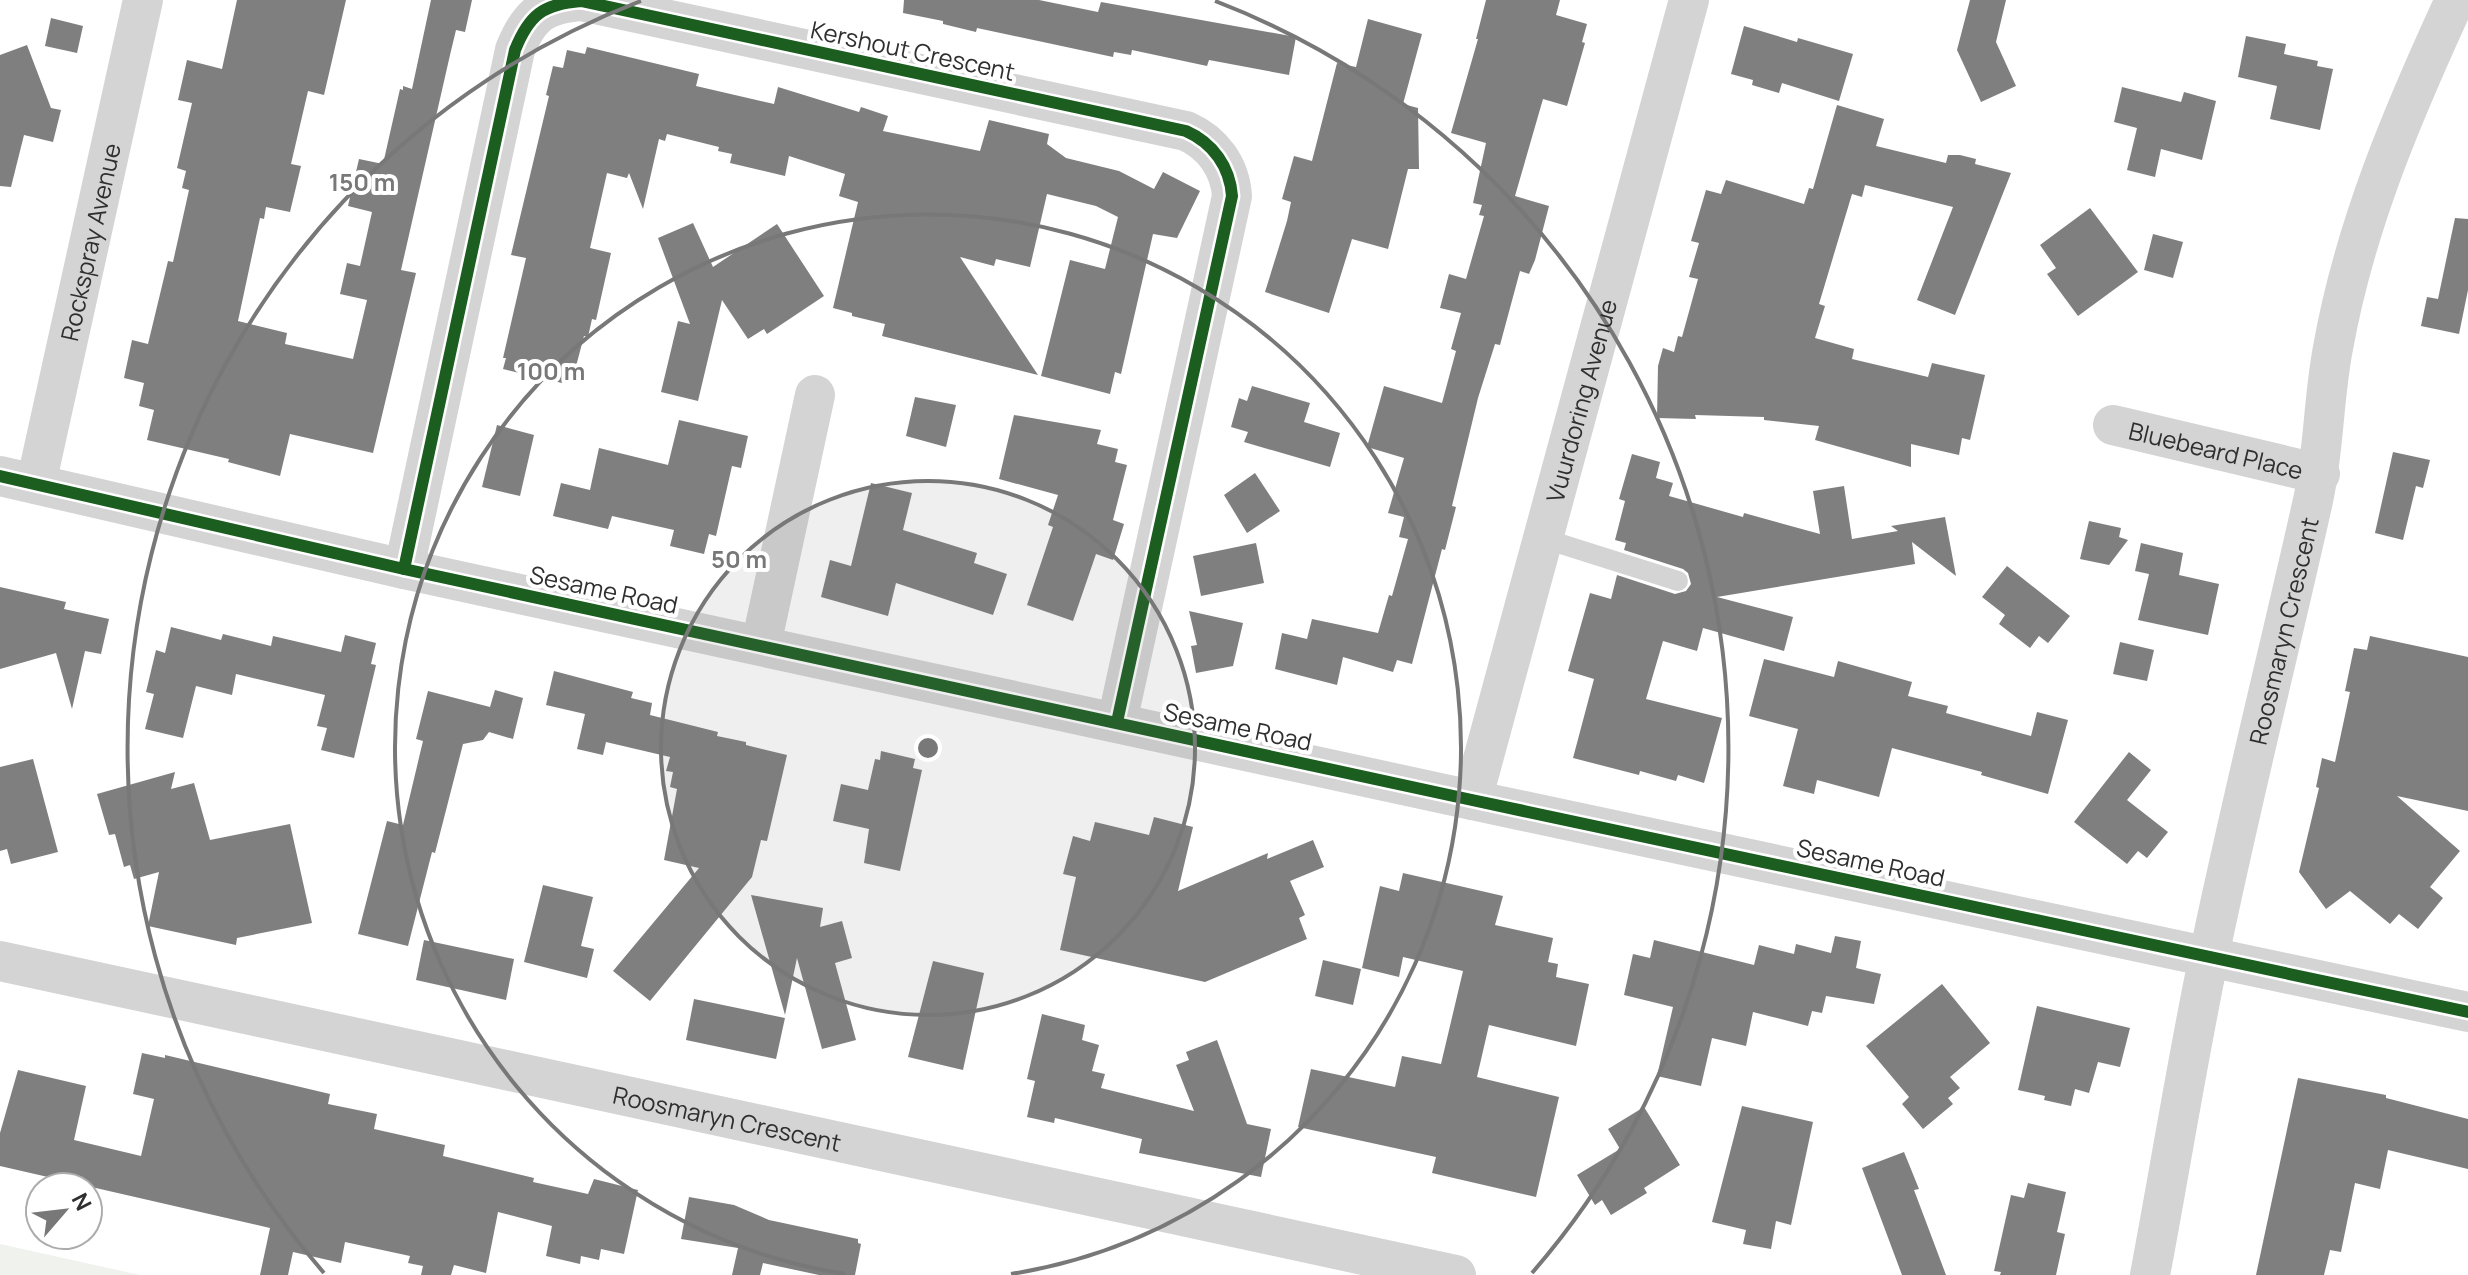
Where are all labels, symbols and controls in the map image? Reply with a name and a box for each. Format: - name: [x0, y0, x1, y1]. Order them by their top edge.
- street label: Kershout Crescent: [808, 12, 1018, 88]
- street label: Rockspray Avenue: [52, 140, 127, 344]
- text: 150 m: [329, 165, 395, 198]
- street label: Vuurdoring Avenue: [1537, 295, 1624, 506]
- text: 100 m: [517, 354, 585, 387]
- street label: Bluebeard Place: [2126, 413, 2306, 486]
- street label: Roosmaryn Crescent: [2240, 514, 2325, 748]
- text: 50 m: [711, 542, 767, 575]
- street label: Sesame Road: [527, 557, 681, 621]
- street label: Sesame Road: [1161, 694, 1315, 758]
- centre of rings: [914, 734, 942, 762]
- street label: Sesame Road: [1794, 830, 1948, 894]
- street label: Roosmaryn Crescent: [610, 1077, 845, 1159]
- north arrow: [24, 1171, 104, 1251]
- text: N: [65, 1188, 99, 1216]

